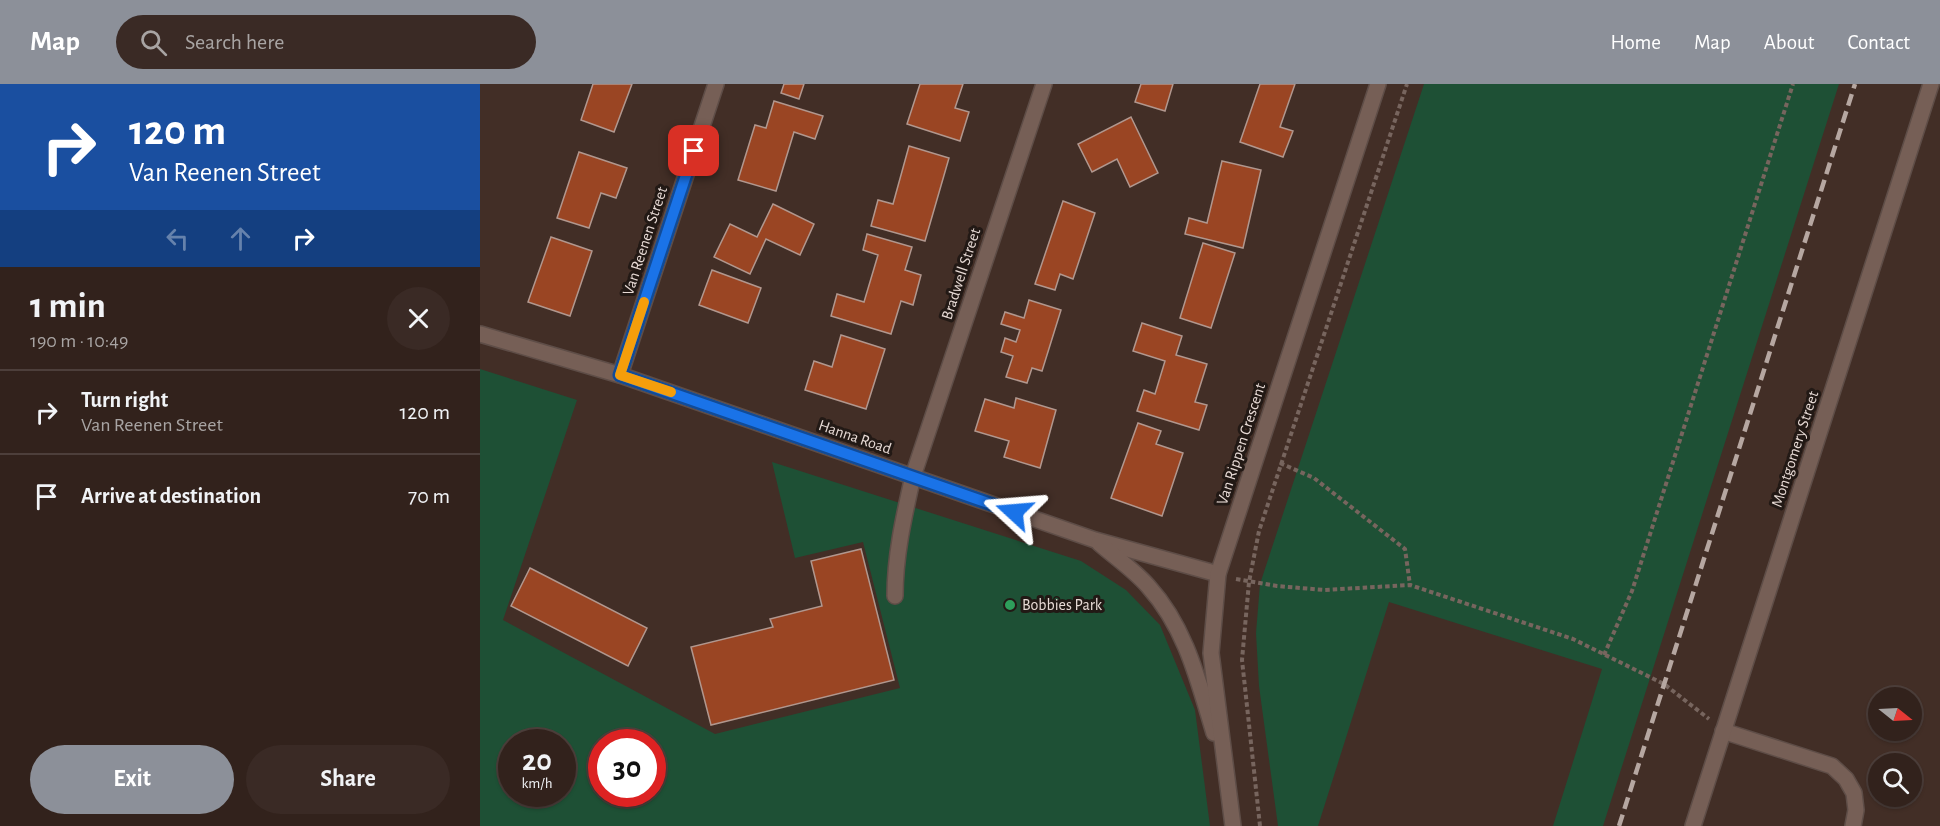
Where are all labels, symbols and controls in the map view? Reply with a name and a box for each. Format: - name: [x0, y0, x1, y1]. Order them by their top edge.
- search box: [116, 15, 536, 69]
- icon: search: [137, 26, 170, 59]
- text: Map: [30, 28, 80, 56]
- text: Search here: [185, 31, 284, 53]
- text: Home: [1610, 32, 1661, 53]
- text: Map: [1694, 32, 1731, 53]
- text: About: [1764, 32, 1814, 53]
- text: Contact: [1847, 32, 1910, 53]
- icon: right: [30, 108, 108, 186]
- text: 120 m: [129, 110, 226, 152]
- pin: [668, 125, 719, 176]
- icon: arrive: [677, 134, 710, 167]
- text: Van Reenen Street: [129, 159, 321, 186]
- street label: Van Reenen Street: [620, 185, 670, 297]
- icon: left: [161, 222, 194, 255]
- icon: ahead: [224, 222, 257, 255]
- icon: right: [287, 222, 320, 255]
- street label: Bradwell Street: [939, 226, 983, 322]
- button: close: [387, 287, 450, 350]
- text: 1 min: [30, 288, 106, 324]
- text: 190 m · 10:49: [30, 331, 128, 351]
- street label: Van Rippen Crescent: [1214, 381, 1268, 507]
- text: Turn right: [81, 389, 168, 411]
- street label: Montgomery Street: [1769, 389, 1822, 509]
- icon: right: [30, 396, 63, 429]
- text: 120 m: [400, 401, 450, 423]
- text: Van Reenen Street: [81, 415, 223, 435]
- street label: Hanna Road: [816, 417, 894, 457]
- icon: arrive: [30, 480, 63, 513]
- position arrow: [982, 480, 1046, 544]
- text: Arrive at destination: [81, 485, 261, 507]
- text: 70 m: [408, 485, 450, 507]
- place label: Bobbies Park: [1022, 597, 1103, 613]
- marker: Bobbies Park: [1003, 598, 1017, 612]
- north arrow: [1868, 687, 1922, 741]
- map controls: [1868, 687, 1922, 807]
- speed limit sign: 30: [588, 729, 666, 807]
- button: Exit: [30, 745, 234, 814]
- button: Share: [246, 745, 450, 814]
- text: 20: [522, 746, 552, 776]
- button: search: [1868, 753, 1922, 807]
- text: km/h: [522, 776, 552, 791]

